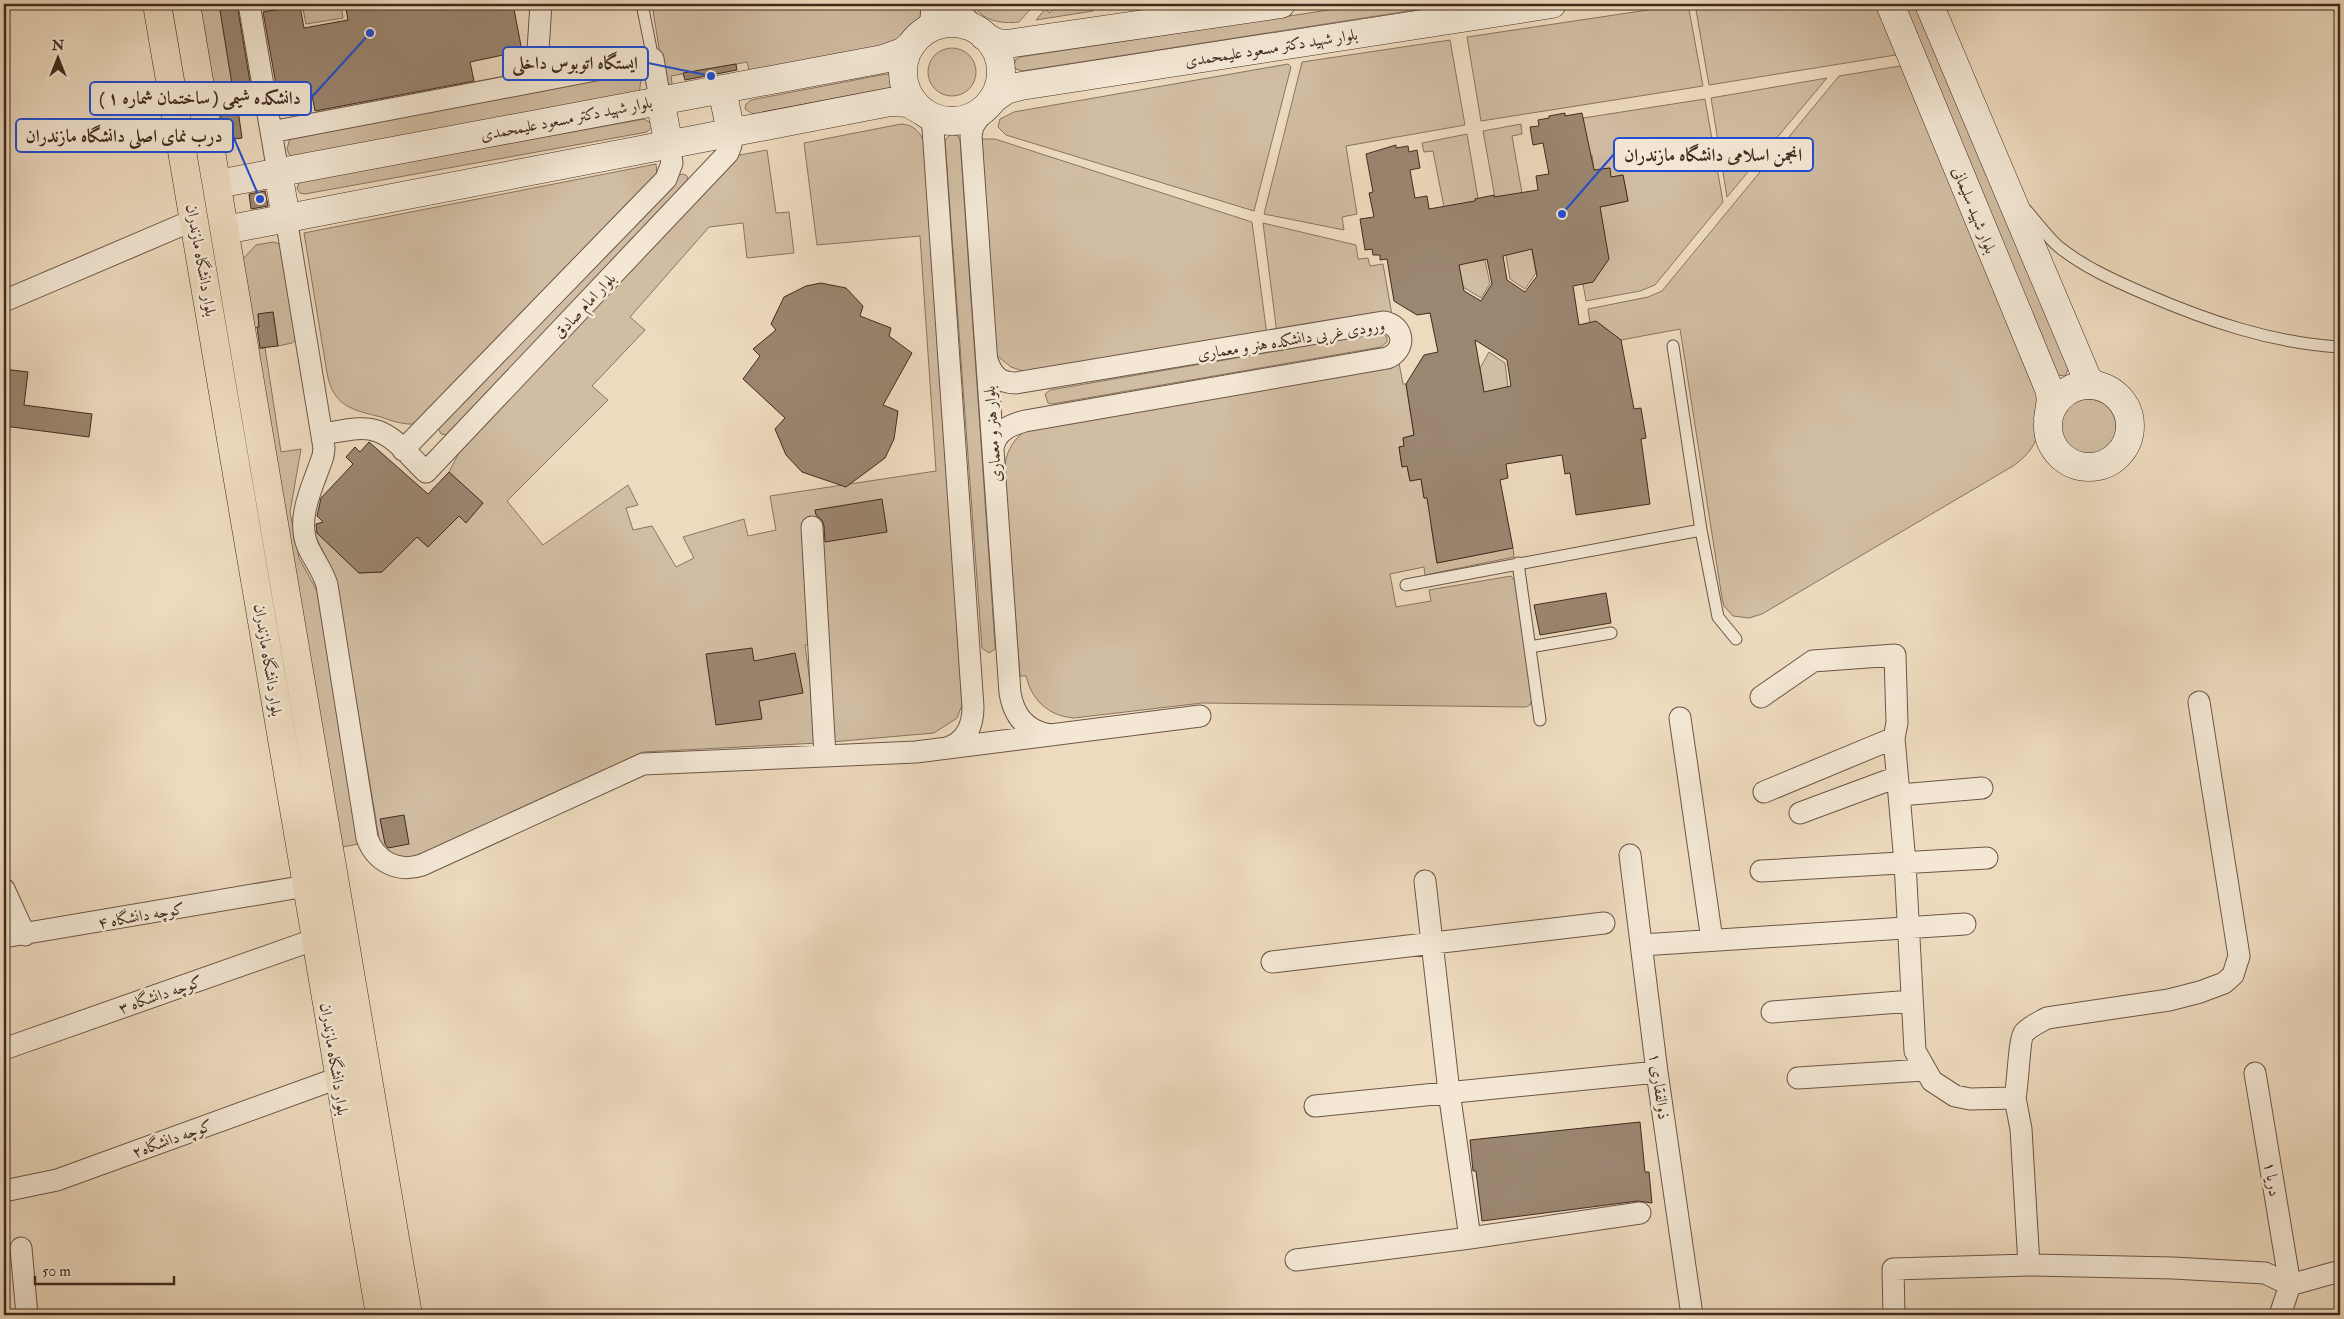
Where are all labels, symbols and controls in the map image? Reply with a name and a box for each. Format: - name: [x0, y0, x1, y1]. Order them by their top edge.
- street label: بلوار شهید دکتر مسعود علیمحمدی: [1183, 24, 1359, 72]
- north arrow: [32, 32, 82, 82]
- text: N: [51, 37, 65, 54]
- callout: ایستگاه اتوبوس داخلی: [503, 47, 648, 80]
- text: ایستگاه اتوبوس داخلی: [511, 51, 638, 77]
- callout: دانشکده شیمی ( ساختمان شماره ۱ ): [90, 82, 311, 115]
- text: دانشکده شیمی ( ساختمان شماره ۱ ): [99, 87, 301, 110]
- street label: بلوار شهید دکتر مسعود علیمحمدی: [479, 92, 654, 145]
- callout: درب نمای اصلی دانشگاه مازندران: [16, 119, 233, 152]
- text: درب نمای اصلی دانشگاه مازندران: [25, 124, 223, 150]
- callout: انجمن اسلامی دانشگاه مازندران: [1614, 138, 1813, 171]
- text: انجمن اسلامی دانشگاه مازندران: [1624, 143, 1802, 167]
- street label: بلوار شهید سلیمانی: [1948, 164, 2001, 257]
- street label: بلوار دانشگاه مازندران: [181, 202, 222, 318]
- street label: بلوار امام صادق: [549, 269, 623, 345]
- street label: ورودی غربی دانشکده هنر و معماری: [1196, 315, 1387, 366]
- street label: بلوار هنر و معماری: [980, 385, 1006, 483]
- street label: بلوار دانشگاه مازندران: [249, 602, 288, 718]
- street label: کوچه دانشگاه ۴: [96, 898, 186, 934]
- street label: کوچه دانشگاه ۳: [115, 970, 205, 1020]
- street label: بلوار دانشگاه مازندران: [315, 1001, 354, 1117]
- street label: ذوالفقاری ۱: [1644, 1052, 1674, 1121]
- street label: کوچه دانشگاه۲: [129, 1114, 216, 1164]
- street label: دریا ۱: [2259, 1160, 2285, 1198]
- scale bar: [35, 1254, 174, 1286]
- text: 50 m: [42, 1262, 71, 1281]

